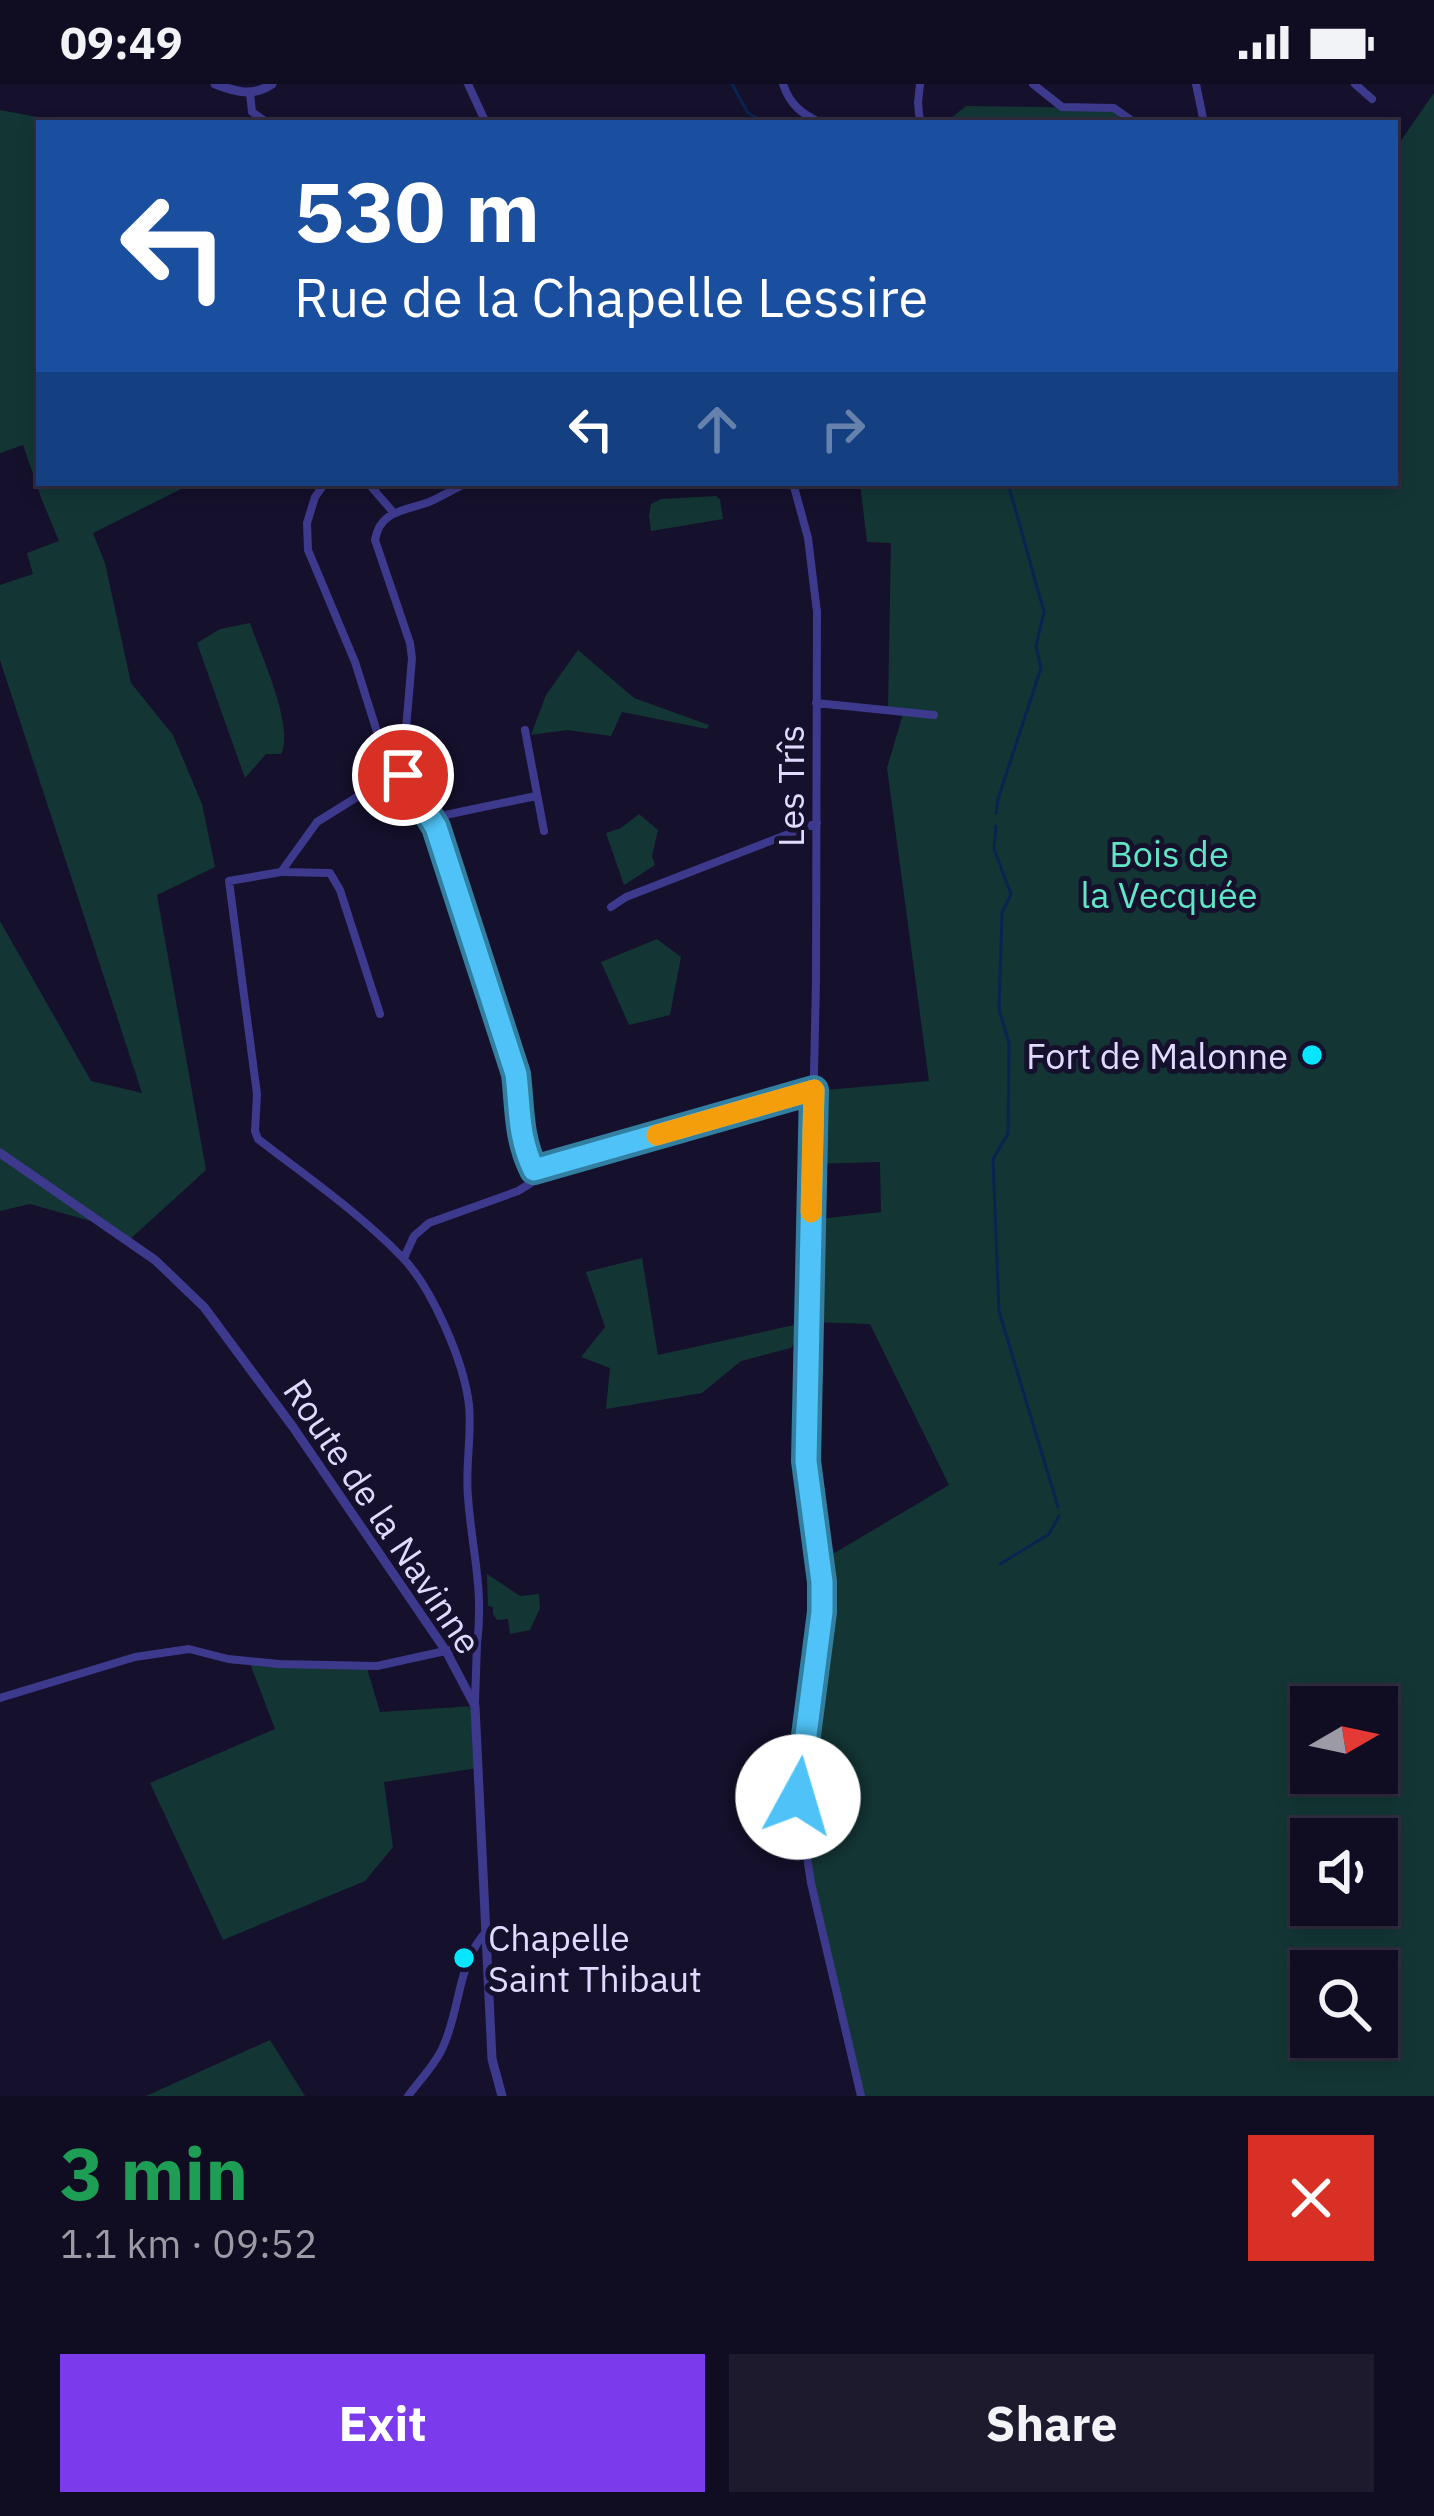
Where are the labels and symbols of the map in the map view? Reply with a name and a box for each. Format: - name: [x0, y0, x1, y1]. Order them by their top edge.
- pin: [352, 724, 454, 826]
- street label: Les Trîs: [767, 725, 814, 847]
- park label: Bois de la Vecquée: [1081, 830, 1257, 918]
- place label: Fort de Malonne: [1026, 1032, 1288, 1079]
- marker: Fort de Malonne: [1299, 1042, 1325, 1068]
- street label: Route de la Navinne: [273, 1369, 493, 1663]
- north arrow: [1290, 1686, 1398, 1794]
- position arrow: [735, 1734, 861, 1860]
- place label: Chapelle Saint Thibaut: [488, 1914, 702, 2002]
- marker: Chapelle Saint Thibaut: [451, 1945, 477, 1971]

